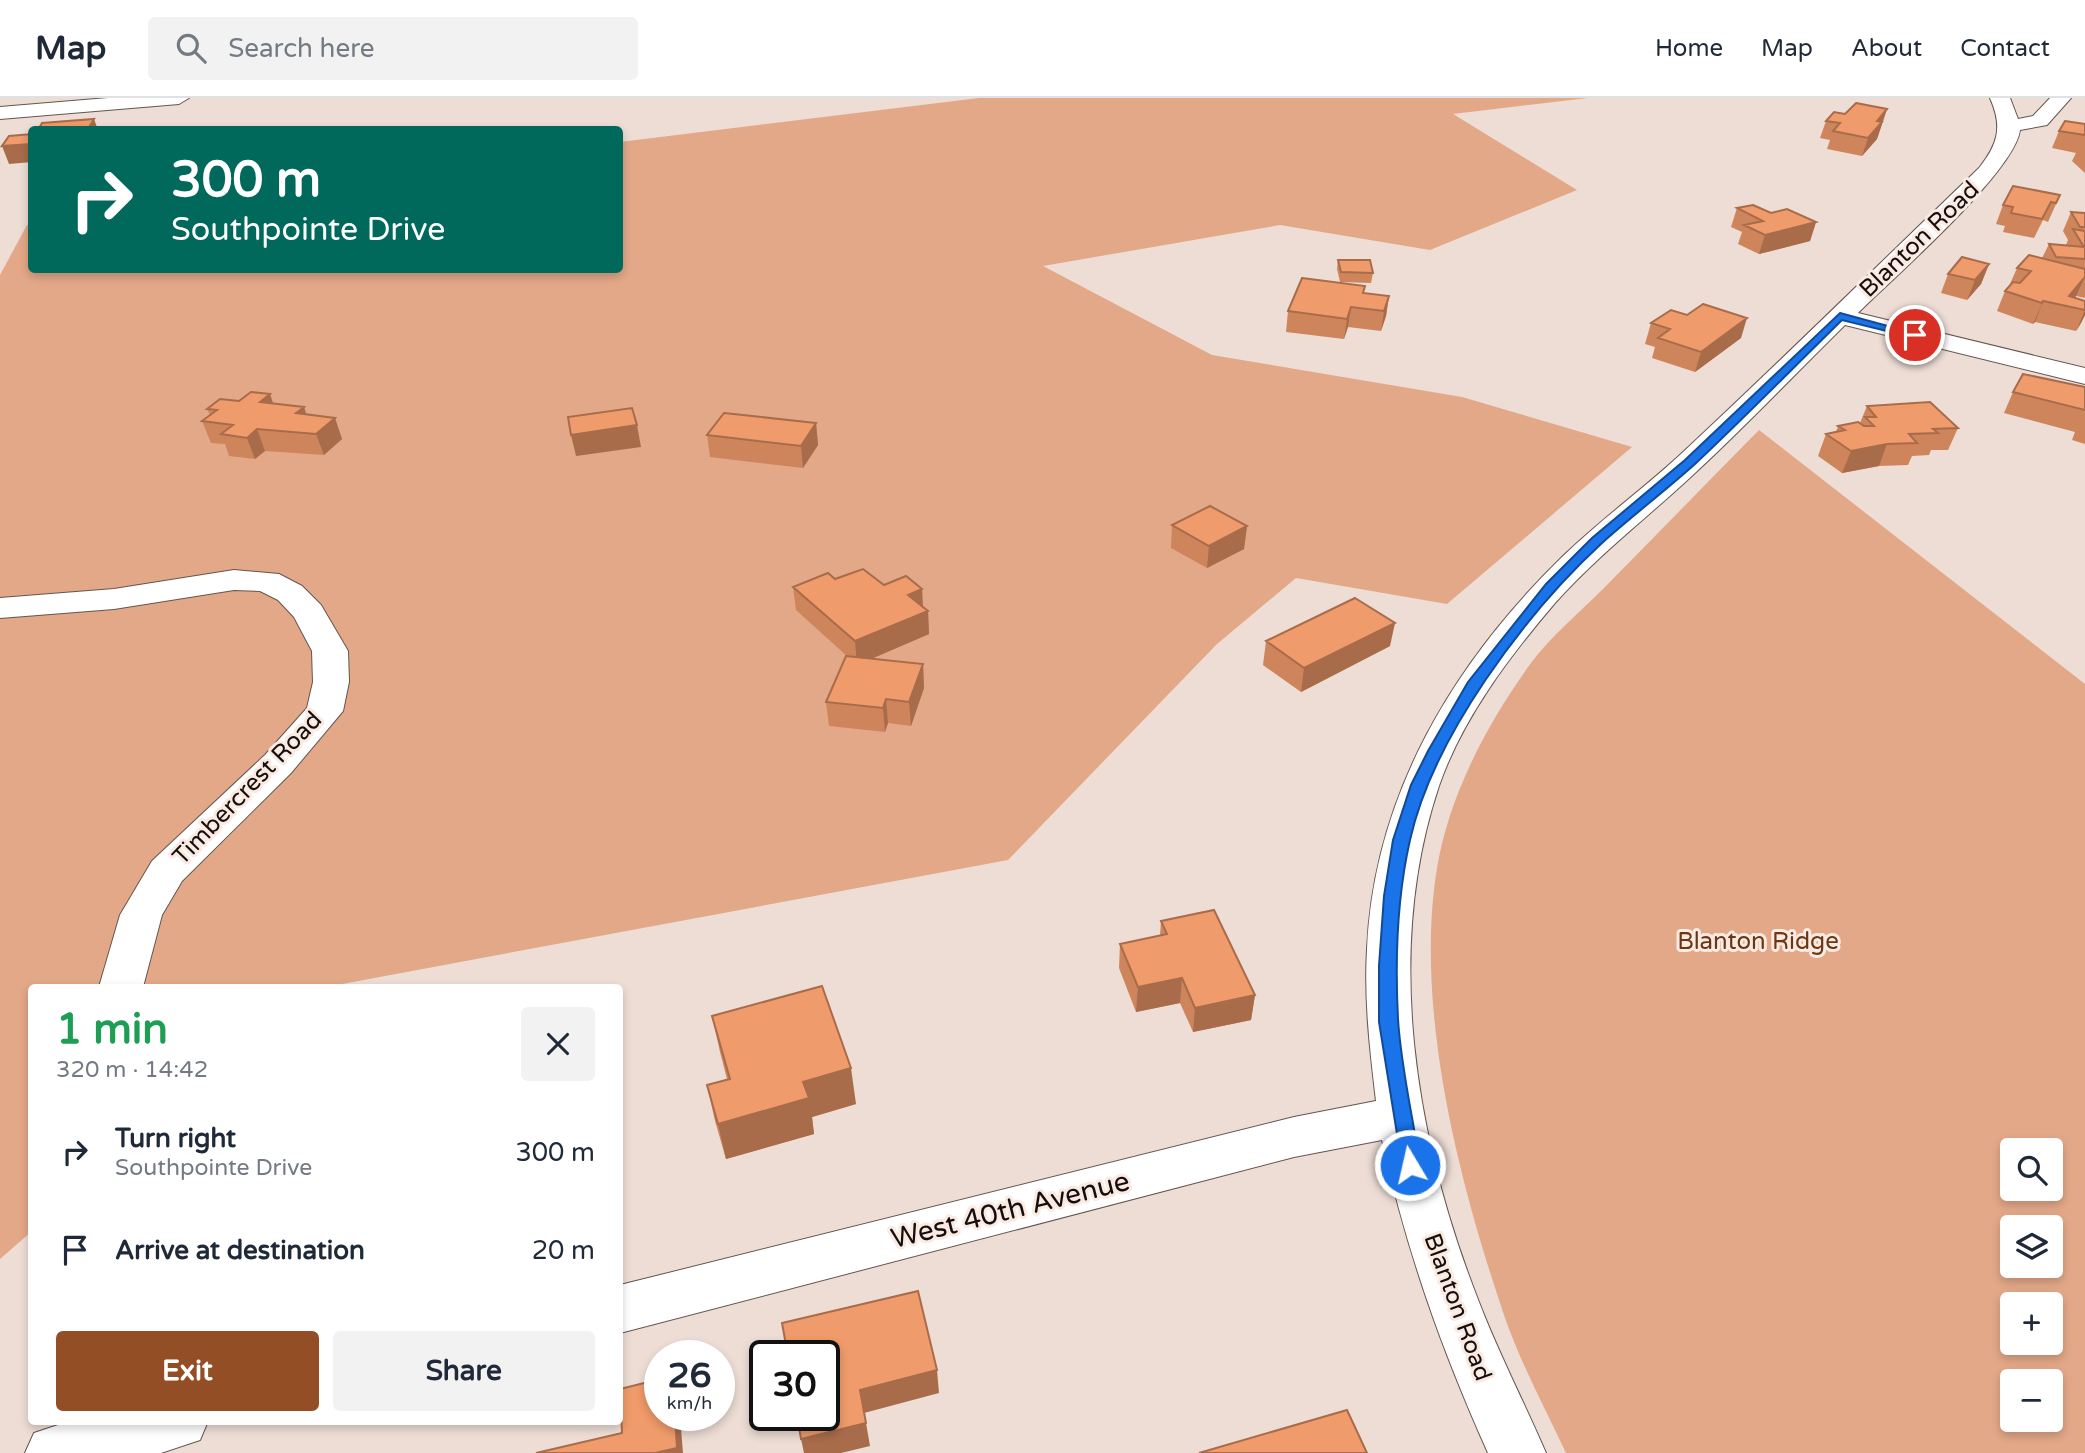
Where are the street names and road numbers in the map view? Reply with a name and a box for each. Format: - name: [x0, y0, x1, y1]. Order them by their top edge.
- street label: Blanton Road: [1854, 175, 1985, 304]
- street label: Timbercrest Road: [167, 706, 328, 871]
- street label: West 40th Avenue: [887, 1164, 1133, 1256]
- street label: Blanton Road: [1417, 1229, 1498, 1385]

